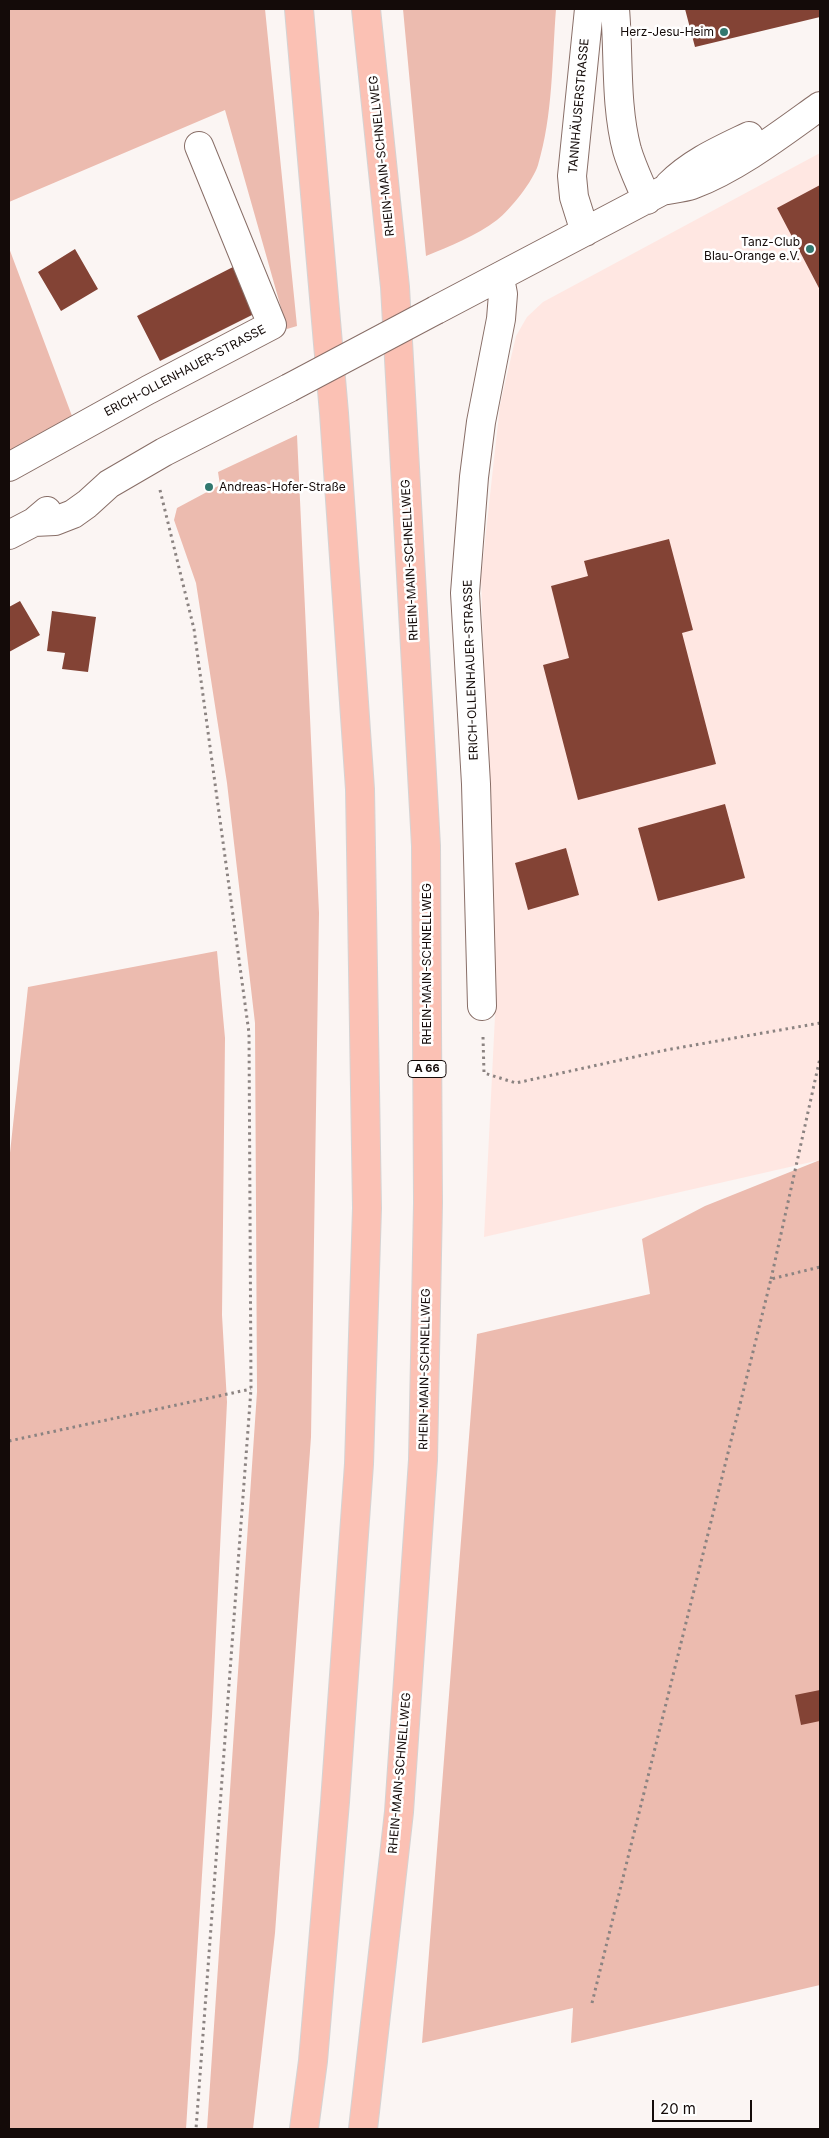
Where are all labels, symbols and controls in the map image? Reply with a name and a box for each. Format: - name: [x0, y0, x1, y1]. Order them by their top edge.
- place label: Herz-Jesu-Heim: [620, 25, 714, 39]
- marker: Herz-Jesu-Heim: [718, 26, 730, 38]
- street label: TANNHÄUSERSTRASSE: [566, 38, 592, 174]
- street label: RHEIN-MAIN-SCHNELLWEG: [366, 75, 398, 237]
- place label: Tanz-Club Blau-Orange e.V.: [704, 235, 800, 263]
- marker: Tanz-Club Blau-Orange e.V.: [804, 243, 816, 255]
- street label: ERICH-OLLENHAUER-STRASSE: [102, 322, 268, 420]
- street label: RHEIN-MAIN-SCHNELLWEG: [399, 479, 421, 641]
- place label: Andreas-Hofer-Straße: [219, 480, 346, 494]
- marker: Andreas-Hofer-Straße: [203, 481, 215, 493]
- street label: ERICH-OLLENHAUER-STRASSE: [461, 579, 481, 761]
- street label: RHEIN-MAIN-SCHNELLWEG: [420, 883, 434, 1045]
- road number: A 66: [408, 1060, 446, 1078]
- street label: RHEIN-MAIN-SCHNELLWEG: [416, 1288, 434, 1450]
- street label: RHEIN-MAIN-SCHNELLWEG: [386, 1692, 414, 1854]
- scale bar: [654, 2090, 754, 2122]
- text: 20 m: [660, 2099, 696, 2118]

